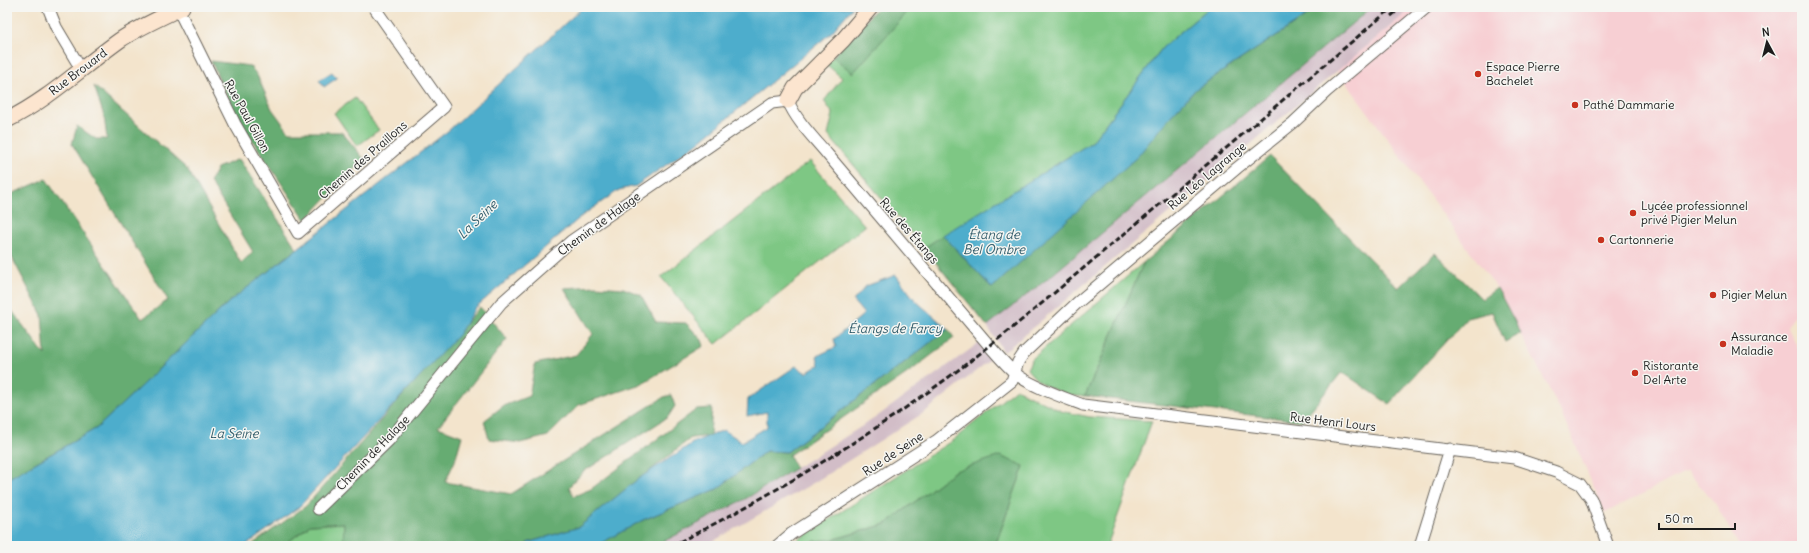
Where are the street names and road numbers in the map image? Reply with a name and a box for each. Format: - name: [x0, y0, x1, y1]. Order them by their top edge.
- street label: Rue Brouard: [46, 45, 110, 98]
- street label: Rue Paul Gillon: [221, 77, 274, 155]
- street label: Chemin des Praillons: [315, 117, 410, 202]
- street label: Rue Léo Lagrange: [1164, 138, 1249, 213]
- street label: Chemin de Halage: [554, 189, 643, 259]
- street label: Rue des Étangs: [877, 195, 942, 267]
- street label: Rue Henri Lours: [1289, 409, 1377, 434]
- street label: Chemin de Halage: [333, 412, 412, 493]
- street label: Rue de Seine: [860, 428, 926, 479]

